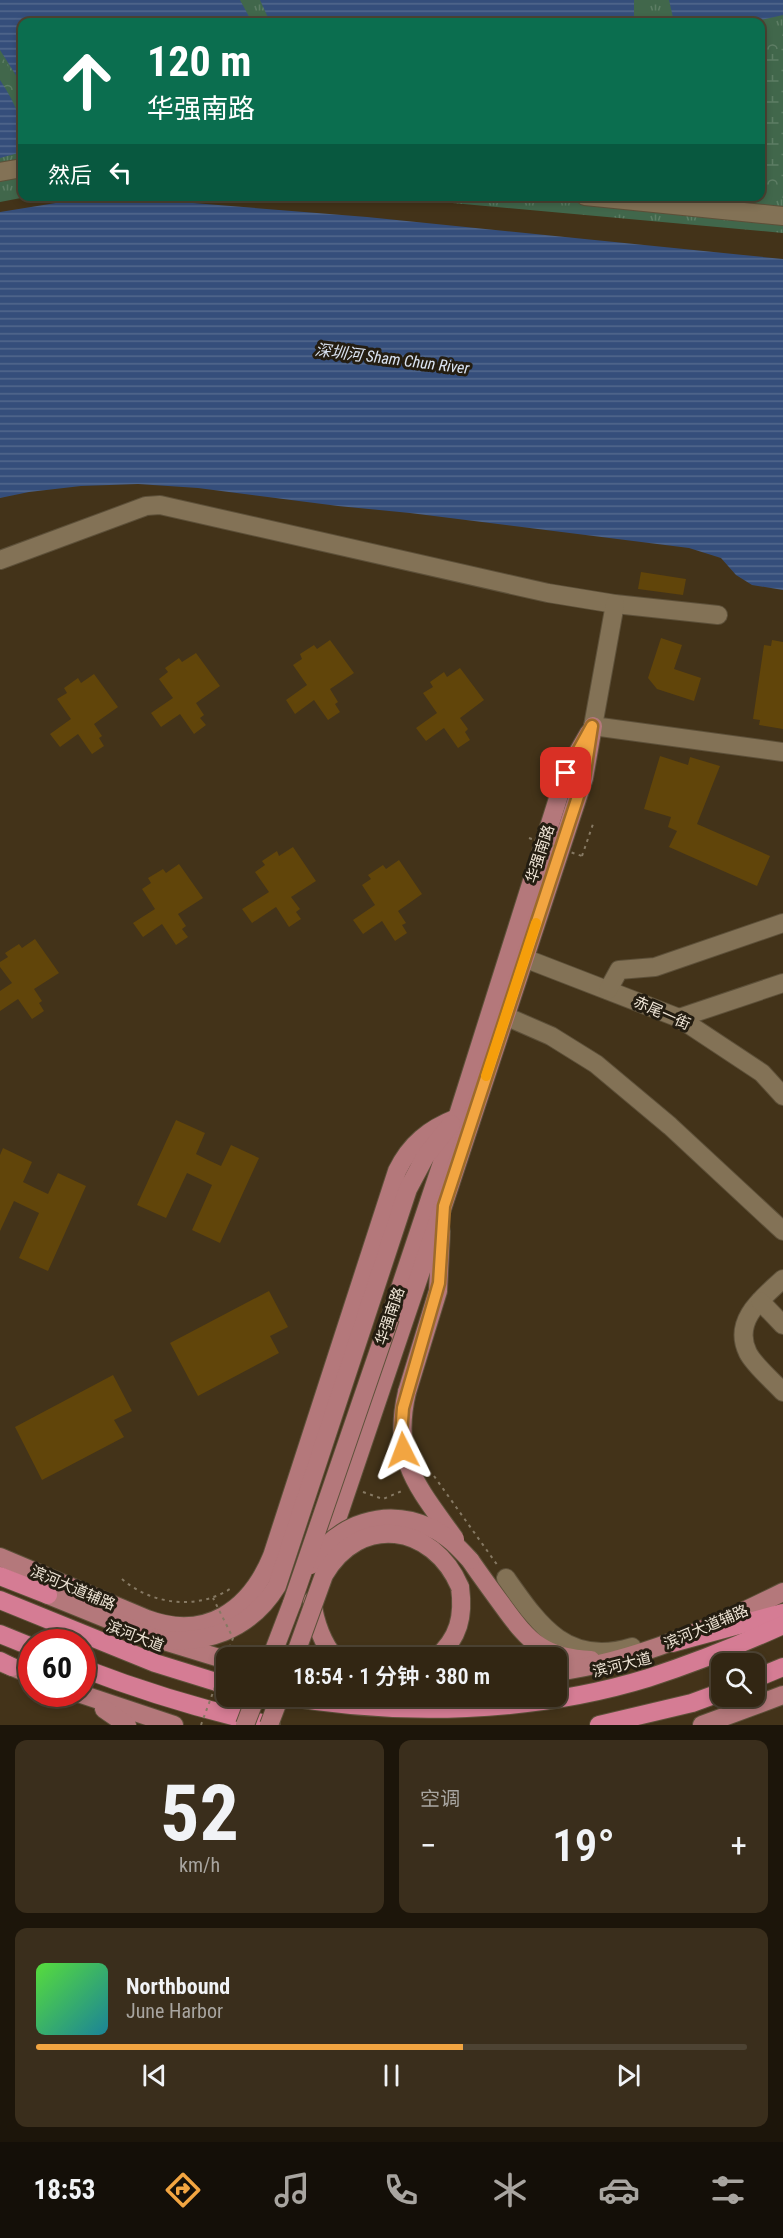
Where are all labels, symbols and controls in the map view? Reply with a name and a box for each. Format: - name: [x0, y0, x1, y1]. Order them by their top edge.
- text: 120 m: [147, 37, 252, 86]
- icon: ahead: [48, 42, 126, 120]
- text: 华强南路: [147, 93, 255, 125]
- icon: left: [104, 156, 137, 189]
- text: 然后: [48, 163, 92, 188]
- water label: 深圳河 Sham Chun River: [314, 340, 471, 378]
- pin: [540, 747, 591, 798]
- icon: arrive: [549, 756, 582, 789]
- street label: 华强南路: [522, 823, 558, 885]
- street label: 赤尾一街: [631, 993, 693, 1033]
- street label: 华强南路: [372, 1285, 408, 1347]
- position arrow: [371, 1418, 435, 1482]
- street label: 滨河大道辅路: [28, 1562, 118, 1614]
- street label: 滨河大道辅路: [661, 1601, 751, 1653]
- street label: 滨河大道: [104, 1617, 166, 1655]
- speed limit sign: 60: [18, 1629, 96, 1707]
- street label: 滨河大道: [591, 1649, 653, 1681]
- map controls: [711, 1653, 765, 1707]
- button: search: [711, 1653, 765, 1707]
- text: 18:54 · 1 分钟 · 380 m: [293, 1664, 490, 1689]
- text: 52: [160, 1768, 239, 1859]
- text: 空调: [420, 1787, 460, 1811]
- text: 19°: [552, 1819, 615, 1872]
- text: −: [420, 1826, 437, 1865]
- text: +: [731, 1826, 747, 1865]
- text: km/h: [179, 1853, 220, 1877]
- text: Northbound: [126, 1974, 230, 1999]
- text: June Harbor: [126, 1999, 223, 2023]
- icon: previous: [138, 2059, 171, 2092]
- icon: pause: [375, 2059, 408, 2092]
- icon: next: [612, 2059, 645, 2092]
- icon: directions: [162, 2169, 204, 2211]
- icon: music: [271, 2169, 313, 2211]
- icon: phone: [380, 2169, 422, 2211]
- icon: climate: [489, 2169, 531, 2211]
- icon: car: [598, 2169, 640, 2211]
- icon: filters: [707, 2169, 749, 2211]
- text: 18:53: [34, 2174, 95, 2206]

